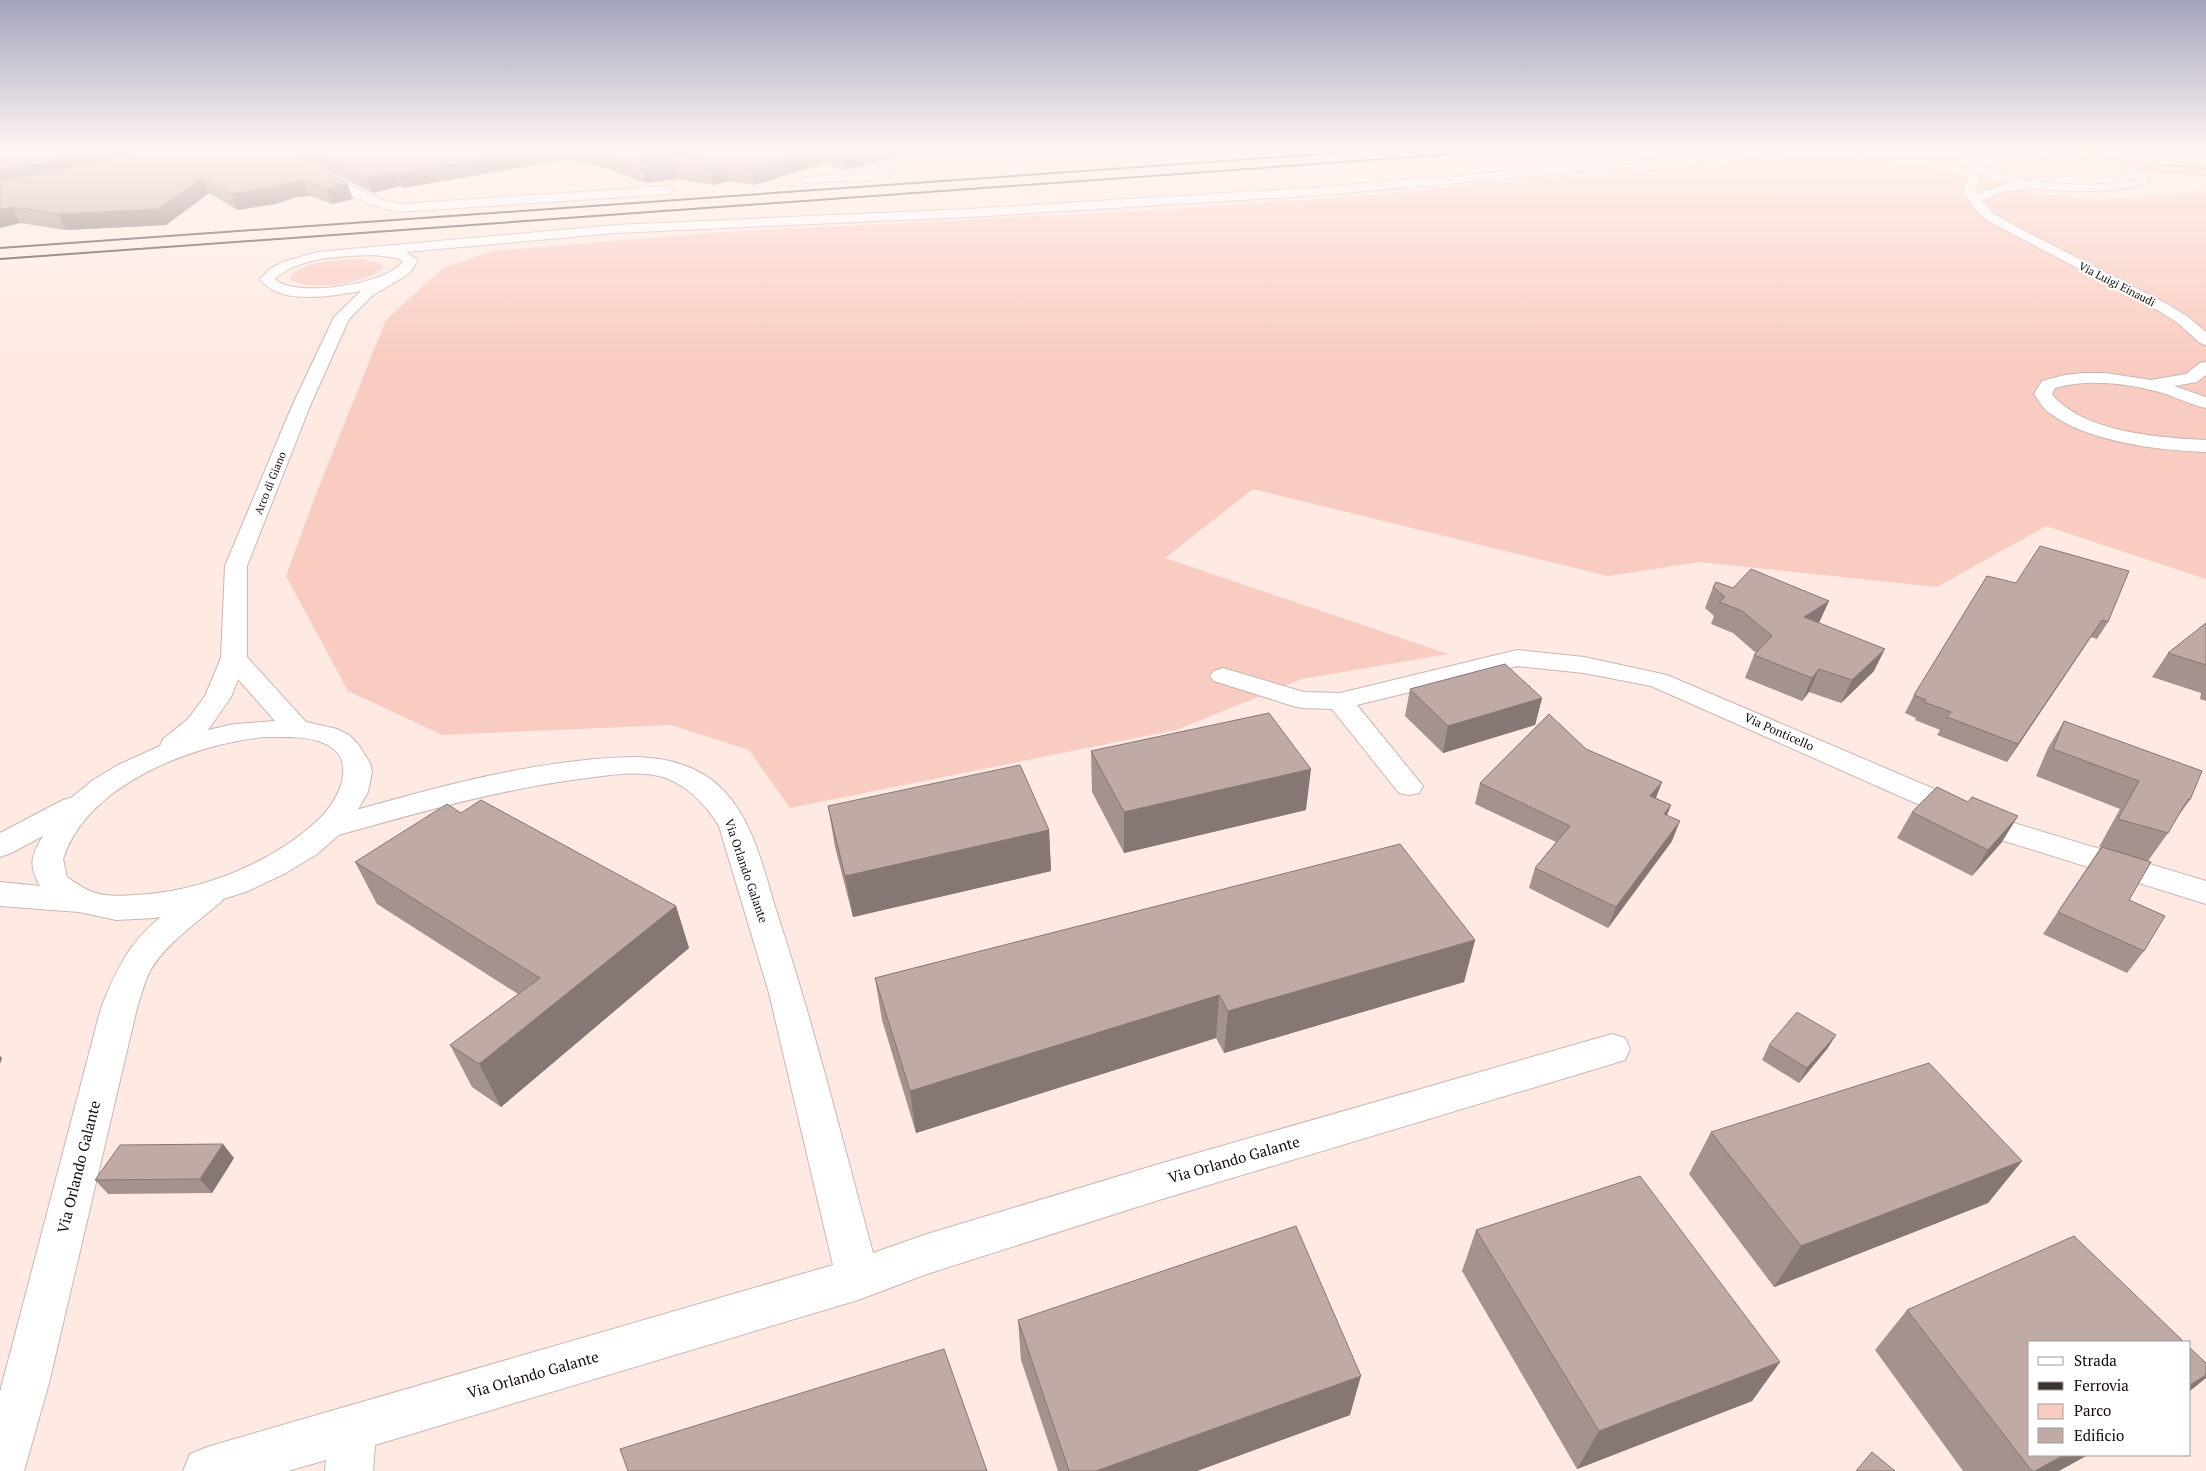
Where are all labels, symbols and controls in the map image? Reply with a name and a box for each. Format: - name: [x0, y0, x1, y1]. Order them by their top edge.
- street label: Via Luigi Einaudi: [2076, 259, 2158, 309]
- street label: Arco di Giano: [251, 450, 289, 516]
- street label: Via Ponticello: [1742, 709, 1817, 754]
- street label: Via Orlando Galante: [722, 817, 771, 925]
- street label: Via Orlando Galante: [52, 1098, 104, 1235]
- street label: Via Orlando Galante: [1166, 1131, 1302, 1187]
- legend: [2028, 1341, 2191, 1456]
- street label: Via Orlando Galante: [465, 1346, 601, 1402]
- text: Strada: [2074, 1350, 2117, 1370]
- text: Ferrovia: [2074, 1375, 2129, 1395]
- text: Parco: [2074, 1400, 2111, 1420]
- text: Edificio: [2074, 1425, 2124, 1445]

